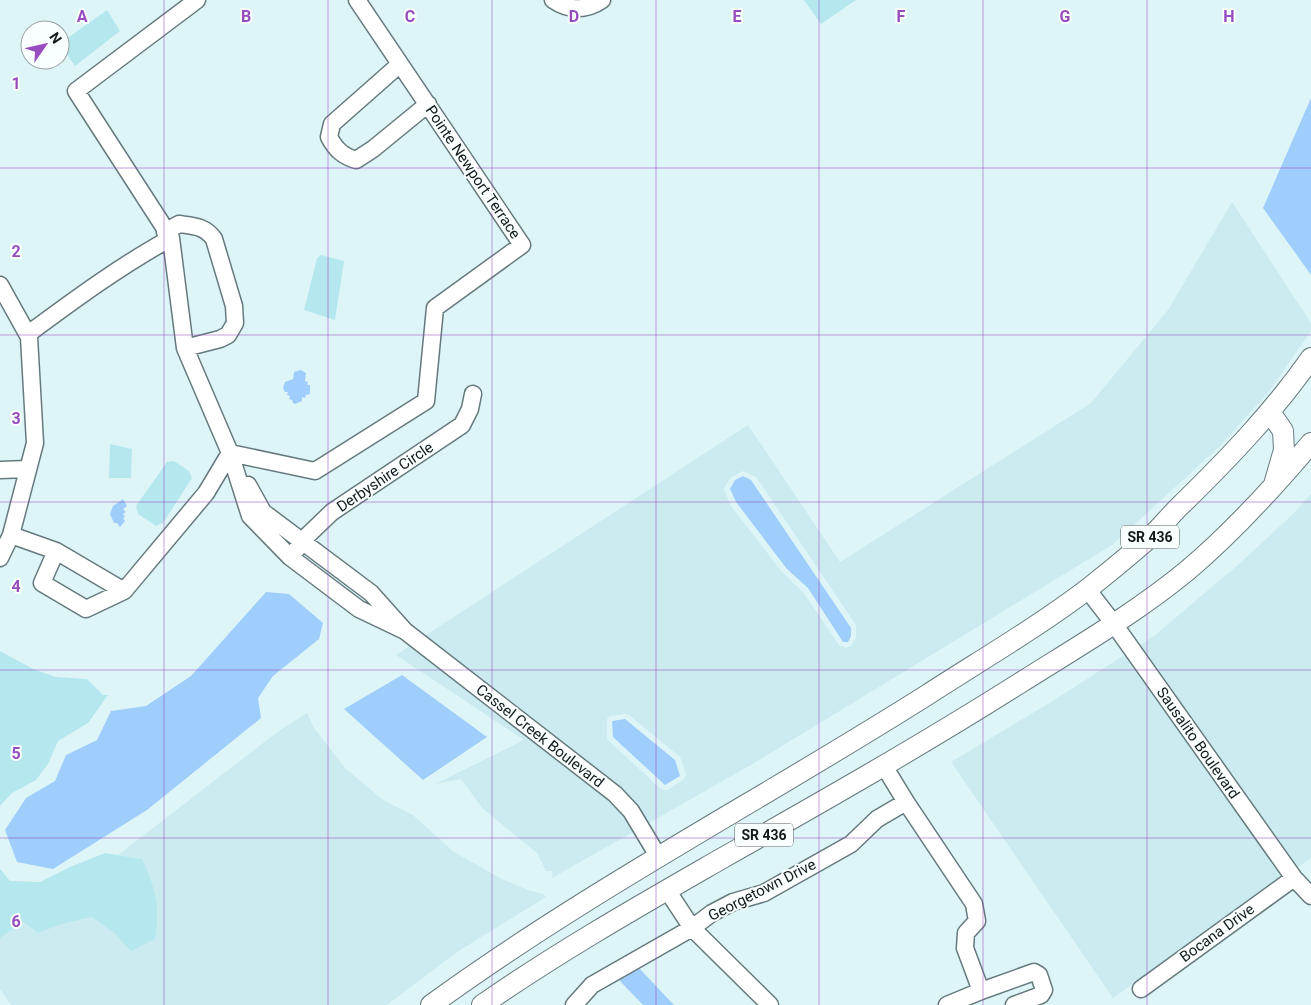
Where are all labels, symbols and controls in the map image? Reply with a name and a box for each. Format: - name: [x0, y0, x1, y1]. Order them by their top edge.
- text: A: [77, 7, 88, 26]
- text: B: [241, 7, 251, 26]
- text: C: [405, 7, 415, 26]
- text: D: [569, 7, 579, 26]
- text: E: [733, 7, 742, 26]
- text: F: [897, 7, 906, 26]
- text: G: [1060, 7, 1071, 26]
- text: H: [1223, 7, 1235, 26]
- north arrow: [20, 20, 70, 70]
- text: N: [46, 29, 65, 46]
- text: 1: [11, 74, 21, 93]
- street label: Pointe Newport Terrace: [422, 102, 524, 242]
- text: 2: [11, 242, 21, 261]
- text: 3: [11, 409, 21, 428]
- street label: Derbyshire Circle: [333, 438, 437, 516]
- road number: SR 436: [1121, 526, 1179, 548]
- text: 4: [11, 577, 21, 596]
- street label: Cassel Creek Boulevard: [473, 681, 607, 791]
- street label: Sausalito Boulevard: [1153, 684, 1243, 802]
- text: 5: [11, 744, 21, 763]
- road number: SR 436: [735, 824, 793, 846]
- street label: Georgetown Drive: [705, 855, 819, 925]
- street label: Bocana Drive: [1176, 900, 1258, 966]
- text: 6: [11, 912, 21, 931]

